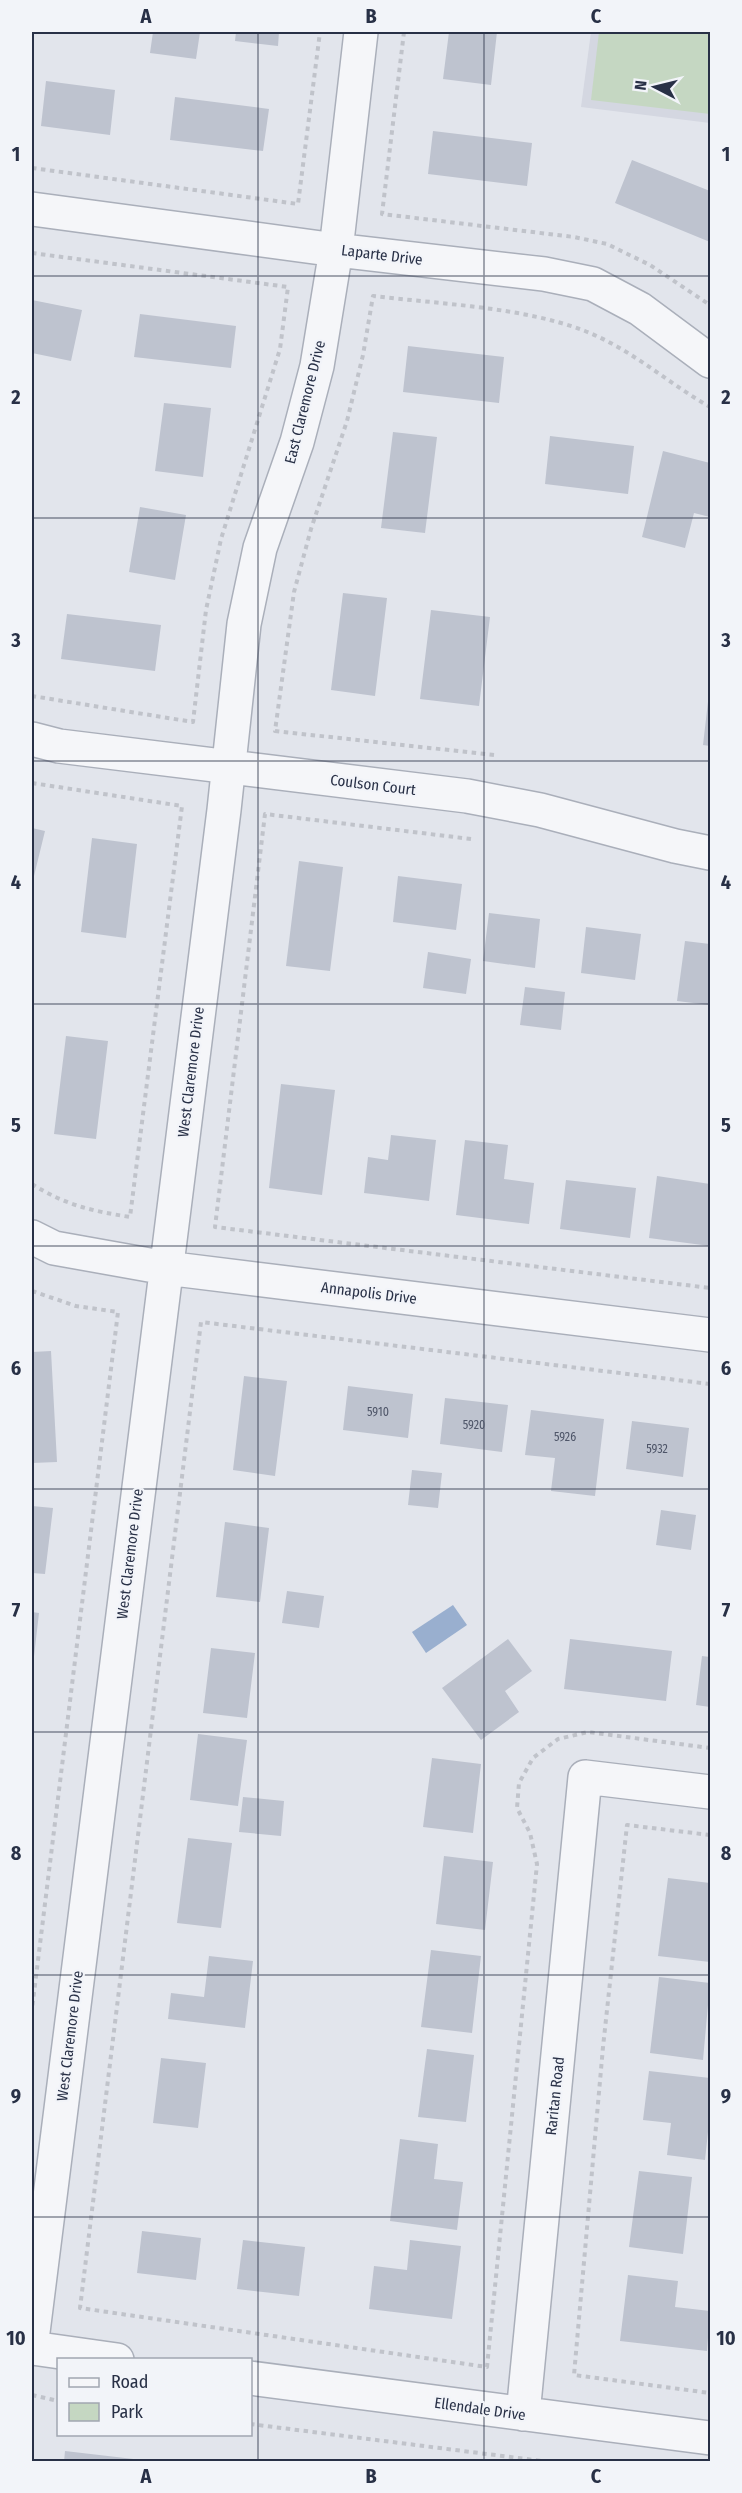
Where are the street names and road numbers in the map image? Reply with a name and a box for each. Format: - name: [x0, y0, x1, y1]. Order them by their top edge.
- street label: Laparte Drive: [340, 241, 424, 269]
- street label: East Claremore Drive: [281, 338, 329, 466]
- street label: Coulson Court: [329, 771, 417, 799]
- street label: West Claremore Drive: [174, 1006, 208, 1138]
- street label: Annapolis Drive: [320, 1278, 418, 1308]
- street label: West Claremore Drive: [113, 1488, 147, 1620]
- street label: West Claremore Drive: [53, 1970, 87, 2102]
- street label: Raritan Road: [542, 2056, 568, 2136]
- street label: Ellendale Drive: [433, 2394, 527, 2424]

